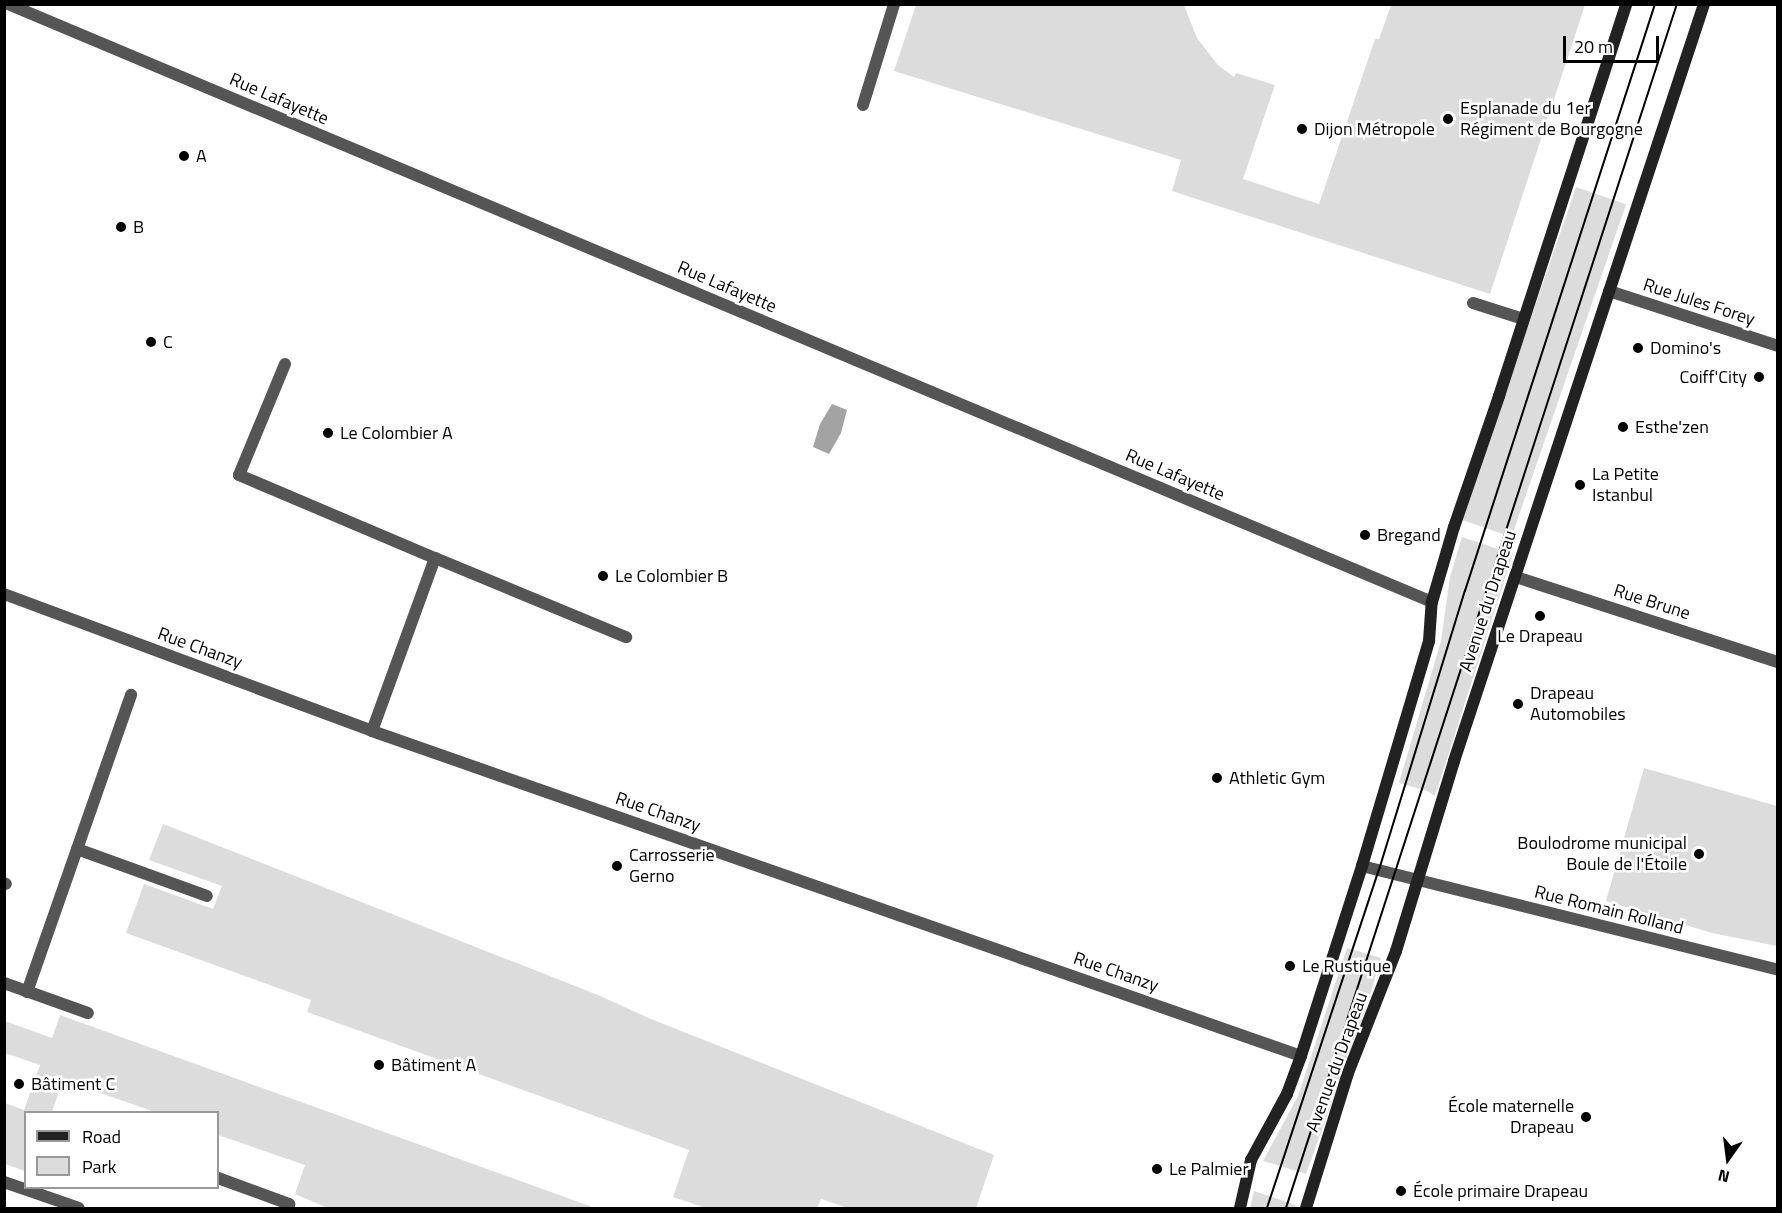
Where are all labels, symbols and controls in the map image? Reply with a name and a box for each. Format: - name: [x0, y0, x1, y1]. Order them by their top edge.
- scale bar: [1566, 24, 1662, 62]
- text: 20 m: [1574, 33, 1613, 60]
- street label: Rue Lafayette: [226, 68, 332, 130]
- place label: Esplanade du 1er Régiment de Bourgogne: [1460, 98, 1643, 140]
- marker: Esplanade du 1er Régiment de Bourgogne: [1441, 112, 1455, 126]
- place label: Dijon Métropole: [1314, 118, 1435, 140]
- marker: Dijon Métropole: [1295, 122, 1309, 136]
- place label: A: [196, 145, 207, 167]
- marker: A: [177, 149, 191, 163]
- place label: B: [133, 216, 144, 238]
- marker: B: [114, 220, 128, 234]
- street label: Rue Lafayette: [674, 256, 780, 318]
- street label: Rue Jules Forey: [1640, 274, 1758, 330]
- place label: C: [163, 331, 173, 353]
- marker: C: [144, 335, 158, 349]
- place label: Domino's: [1650, 337, 1721, 359]
- marker: Domino's: [1631, 341, 1645, 355]
- place label: Coiff'City: [1680, 366, 1747, 388]
- marker: Coiff'City: [1752, 370, 1766, 384]
- place label: Esthe'zen: [1635, 416, 1709, 438]
- marker: Esthe'zen: [1616, 420, 1630, 434]
- place label: Le Colombier A: [340, 422, 453, 444]
- marker: Le Colombier A: [321, 426, 335, 440]
- street label: Rue Lafayette: [1122, 444, 1228, 506]
- place label: La Petite Istanbul: [1592, 464, 1659, 506]
- marker: La Petite Istanbul: [1573, 478, 1587, 492]
- place label: Bregand: [1377, 524, 1441, 546]
- marker: Bregand: [1358, 528, 1372, 542]
- street label: Avenue du Drapeau: [1455, 528, 1521, 674]
- place label: Le Colombier B: [615, 565, 728, 587]
- marker: Le Colombier B: [596, 569, 610, 583]
- street label: Rue Brune: [1611, 579, 1693, 625]
- marker: Le Drapeau: [1533, 609, 1547, 623]
- street label: Rue Chanzy: [155, 623, 245, 673]
- place label: Le Drapeau: [1497, 625, 1583, 647]
- place label: Drapeau Automobiles: [1530, 683, 1626, 726]
- marker: Drapeau Automobiles: [1511, 697, 1525, 711]
- place label: Athletic Gym: [1229, 767, 1325, 789]
- marker: Athletic Gym: [1210, 771, 1224, 785]
- street label: Rue Chanzy: [613, 787, 703, 837]
- place label: Boulodrome municipal Boule de l'Étoile: [1517, 833, 1687, 876]
- place label: Carrosserie Gerno: [629, 845, 715, 888]
- marker: Boulodrome municipal Boule de l'Étoile: [1692, 847, 1706, 861]
- marker: Carrosserie Gerno: [610, 859, 624, 873]
- street label: Rue Romain Rolland: [1532, 881, 1686, 939]
- street label: Rue Chanzy: [1071, 947, 1161, 997]
- place label: Le Rustique: [1302, 955, 1391, 977]
- marker: Le Rustique: [1283, 959, 1297, 973]
- street label: Avenue du Drapeau: [1302, 989, 1372, 1135]
- place label: Bâtiment A: [391, 1054, 476, 1076]
- marker: Bâtiment A: [372, 1058, 386, 1072]
- place label: Bâtiment C: [31, 1073, 115, 1095]
- marker: Bâtiment C: [12, 1077, 26, 1091]
- place label: École maternelle Drapeau: [1448, 1096, 1574, 1138]
- marker: École maternelle Drapeau: [1579, 1110, 1593, 1124]
- legend: [24, 1111, 219, 1189]
- text: Road: [82, 1123, 121, 1150]
- north arrow: [1698, 1129, 1758, 1189]
- text: Park: [82, 1153, 116, 1180]
- place label: Le Palmier: [1169, 1158, 1249, 1180]
- marker: Le Palmier: [1150, 1162, 1164, 1176]
- text: N: [1715, 1163, 1732, 1189]
- place label: École primaire Drapeau: [1413, 1180, 1588, 1202]
- marker: École primaire Drapeau: [1394, 1184, 1408, 1198]

